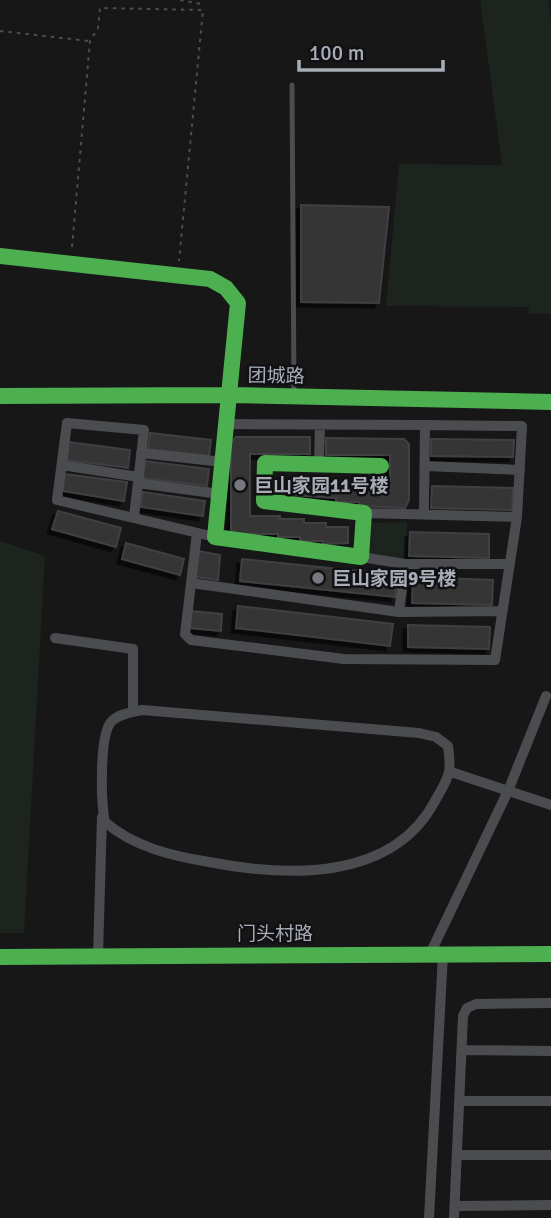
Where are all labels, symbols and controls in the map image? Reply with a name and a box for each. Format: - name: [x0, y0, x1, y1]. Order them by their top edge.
- scale bar: [299, 28, 442, 72]
- text: 100 m: [309, 40, 364, 66]
- street label: 团城路: [247, 364, 305, 388]
- place label: 巨山家园11号楼: [254, 474, 389, 498]
- marker: 巨山家园11号楼: [232, 477, 248, 493]
- place label: 巨山家园9号楼: [332, 567, 456, 591]
- marker: 巨山家园9号楼: [310, 570, 326, 586]
- street label: 门头村路: [237, 922, 313, 946]

